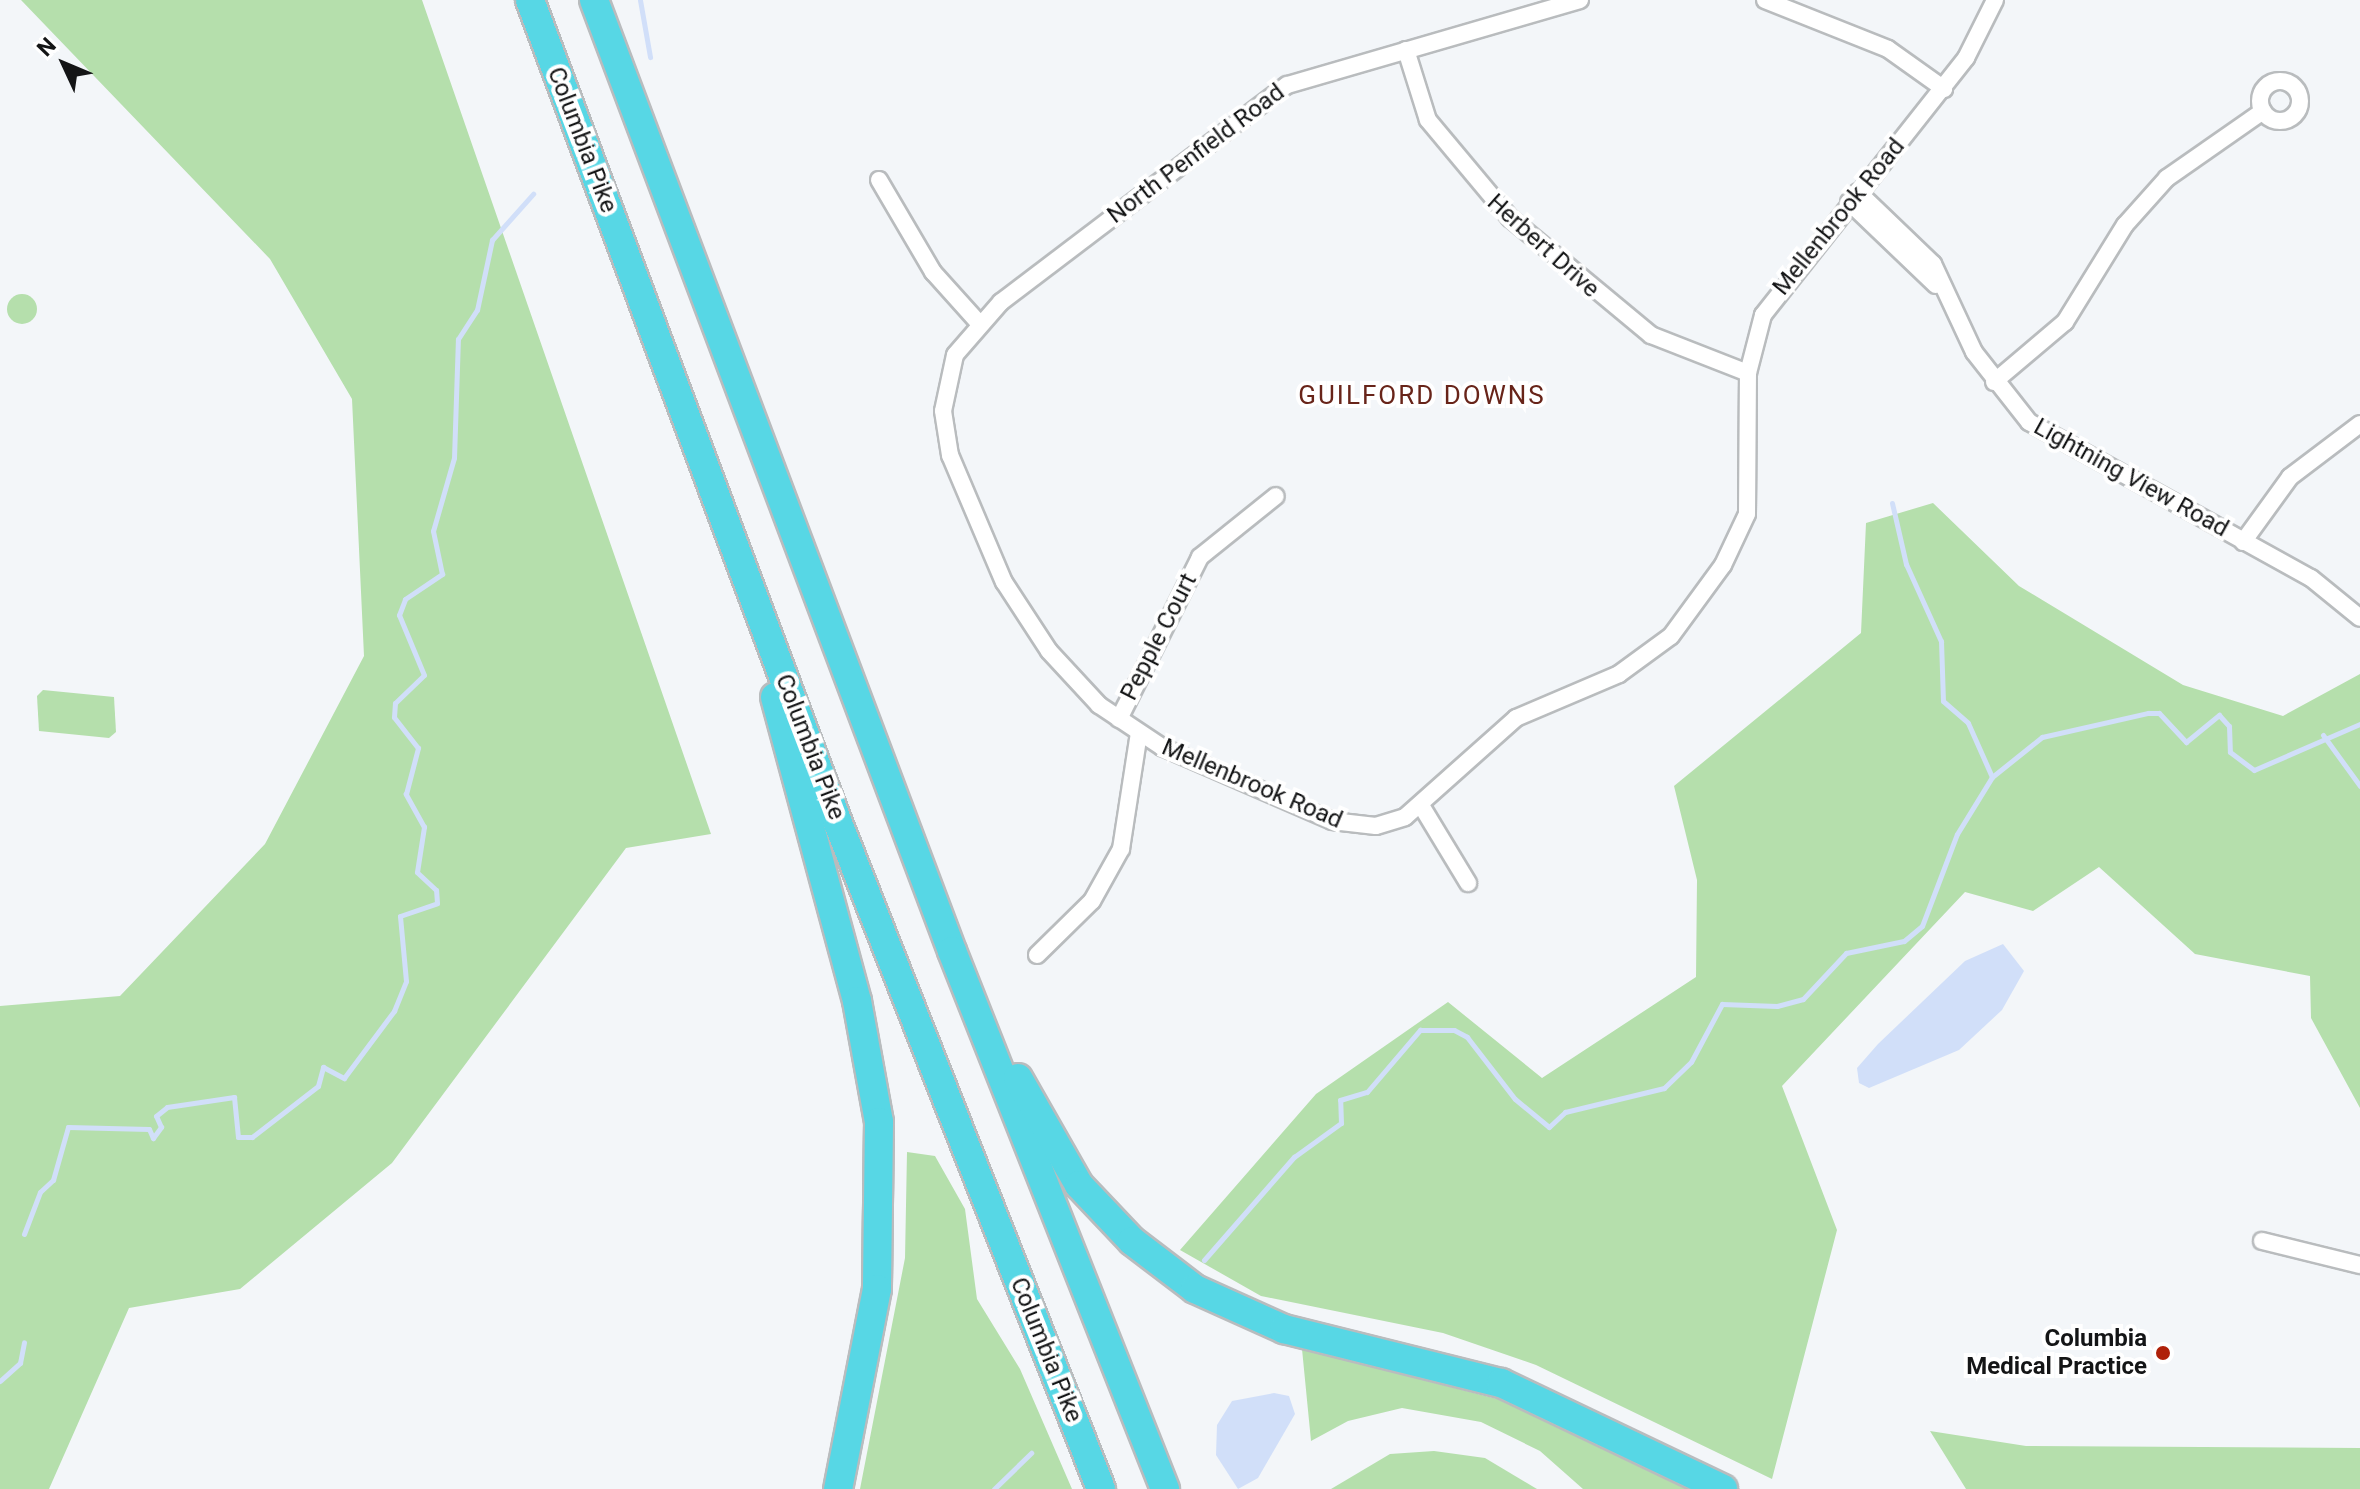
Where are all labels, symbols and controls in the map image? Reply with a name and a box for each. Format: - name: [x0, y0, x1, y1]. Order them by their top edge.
- north arrow: [24, 24, 104, 104]
- text: N: [32, 33, 61, 61]
- street label: Columbia Pike: [541, 63, 623, 217]
- street label: North Penfield Road: [1102, 78, 1290, 230]
- street label: Mellenbrook Road: [1767, 133, 1911, 301]
- street label: Herbert Drive: [1481, 188, 1605, 304]
- district label: GUILFORD DOWNS: [1298, 380, 1546, 412]
- street label: Lightning View Road: [2029, 413, 2233, 543]
- street label: Pepple Court: [1115, 569, 1203, 705]
- street label: Columbia Pike: [769, 670, 851, 824]
- street label: Mellenbrook Road: [1157, 733, 1347, 835]
- street label: Columbia Pike: [1004, 1274, 1088, 1426]
- place label: Columbia Medical Practice: [1966, 1325, 2147, 1381]
- marker: Columbia Medical Practice: [2154, 1344, 2172, 1362]

